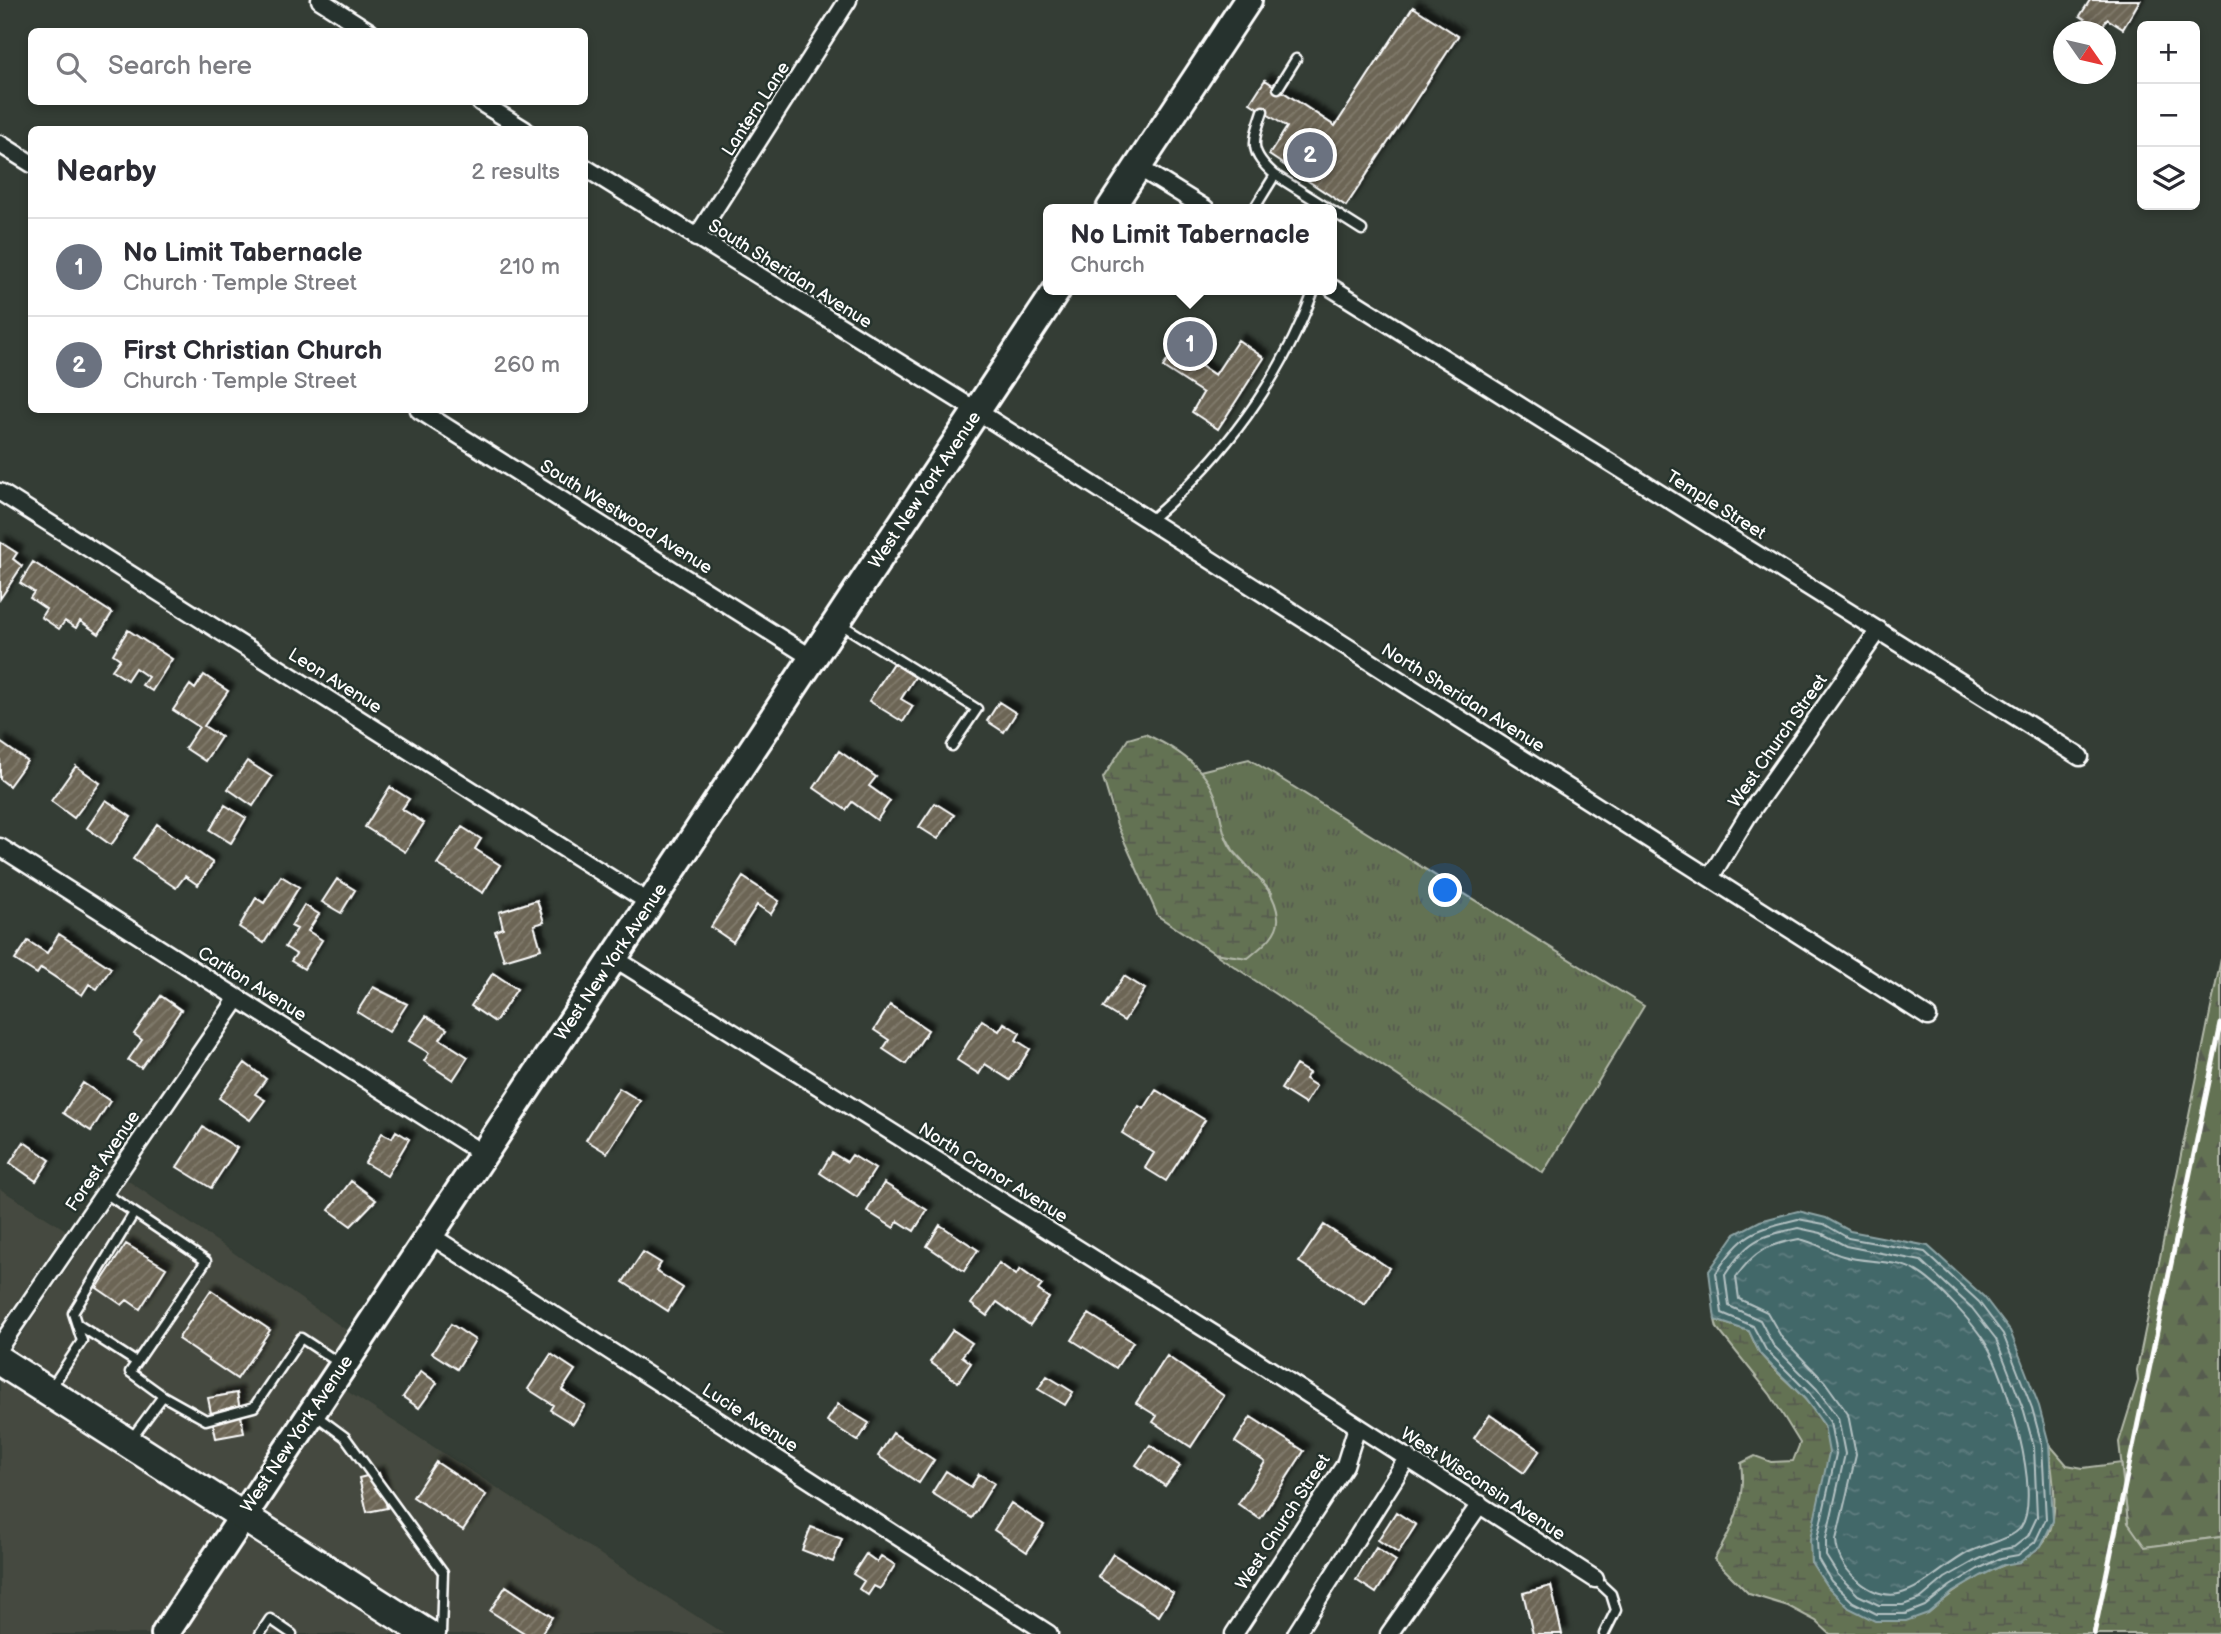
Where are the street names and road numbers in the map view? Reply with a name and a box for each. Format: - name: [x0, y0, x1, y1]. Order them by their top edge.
- street label: Lantern Lane: [718, 58, 794, 160]
- street label: South Sheridan Avenue: [704, 215, 876, 333]
- street label: West New York Avenue: [865, 407, 986, 573]
- street label: South Westwood Avenue: [536, 455, 716, 579]
- street label: Temple Street: [1662, 466, 1770, 544]
- street label: North Sheridan Avenue: [1377, 639, 1549, 757]
- street label: Leon Avenue: [284, 644, 386, 718]
- street label: West Church Street: [1724, 670, 1832, 812]
- street label: West New York Avenue: [551, 879, 672, 1045]
- street label: Carlton Avenue: [194, 942, 310, 1026]
- street label: Forest Avenue: [62, 1106, 145, 1215]
- street label: North Cranor Avenue: [914, 1119, 1072, 1228]
- street label: West New York Avenue: [237, 1351, 358, 1517]
- street label: Lucie Avenue: [698, 1379, 802, 1457]
- street label: West Wisconsin Avenue: [1397, 1423, 1569, 1545]
- street label: West Church Street: [1231, 1450, 1335, 1594]

